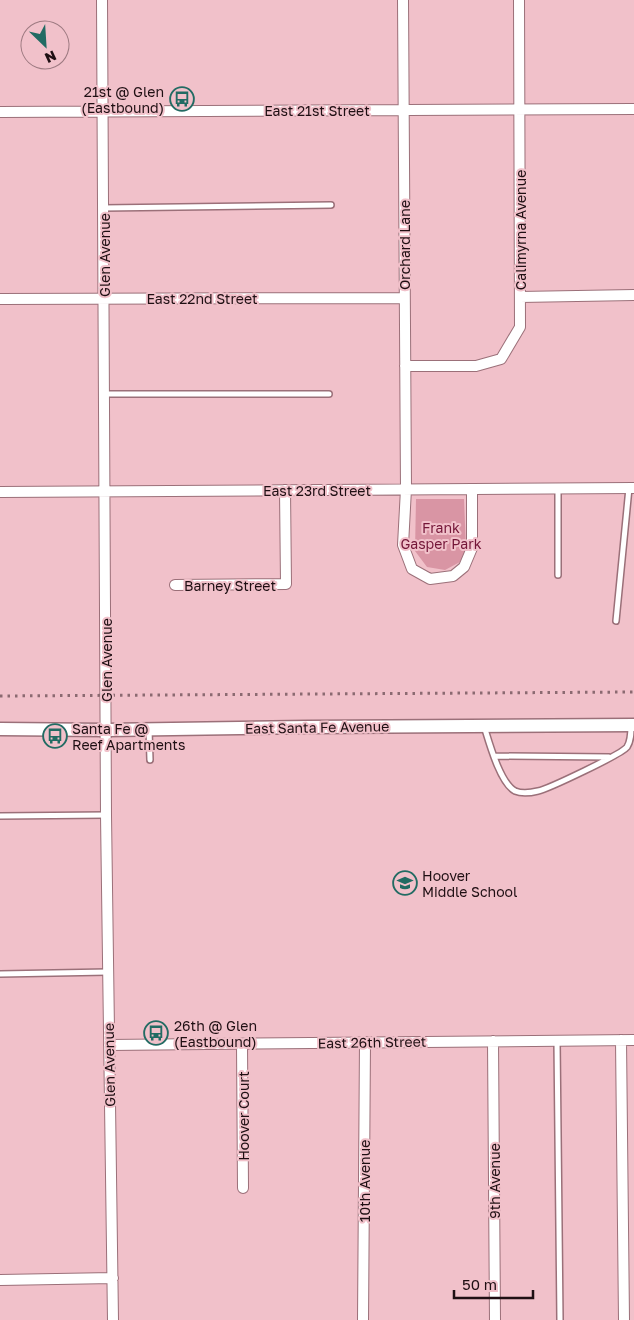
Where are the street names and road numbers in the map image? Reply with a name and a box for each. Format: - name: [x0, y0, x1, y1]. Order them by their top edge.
- street label: East 21st Street: [264, 102, 370, 119]
- street label: Calimyrna Avenue: [512, 170, 529, 290]
- street label: Orchard Lane: [396, 200, 413, 290]
- street label: Glen Avenue: [96, 213, 113, 297]
- street label: East 22nd Street: [146, 290, 258, 307]
- street label: East 23rd Street: [263, 482, 371, 499]
- street label: Barney Street: [184, 577, 276, 594]
- street label: Glen Avenue: [98, 618, 115, 702]
- street label: East Santa Fe Avenue: [245, 717, 389, 737]
- street label: Glen Avenue: [100, 1023, 118, 1107]
- street label: East 26th Street: [318, 1033, 426, 1051]
- street label: Hoover Court: [235, 1071, 252, 1161]
- street label: 10th Avenue: [356, 1140, 373, 1222]
- street label: 9th Avenue: [486, 1143, 503, 1219]

